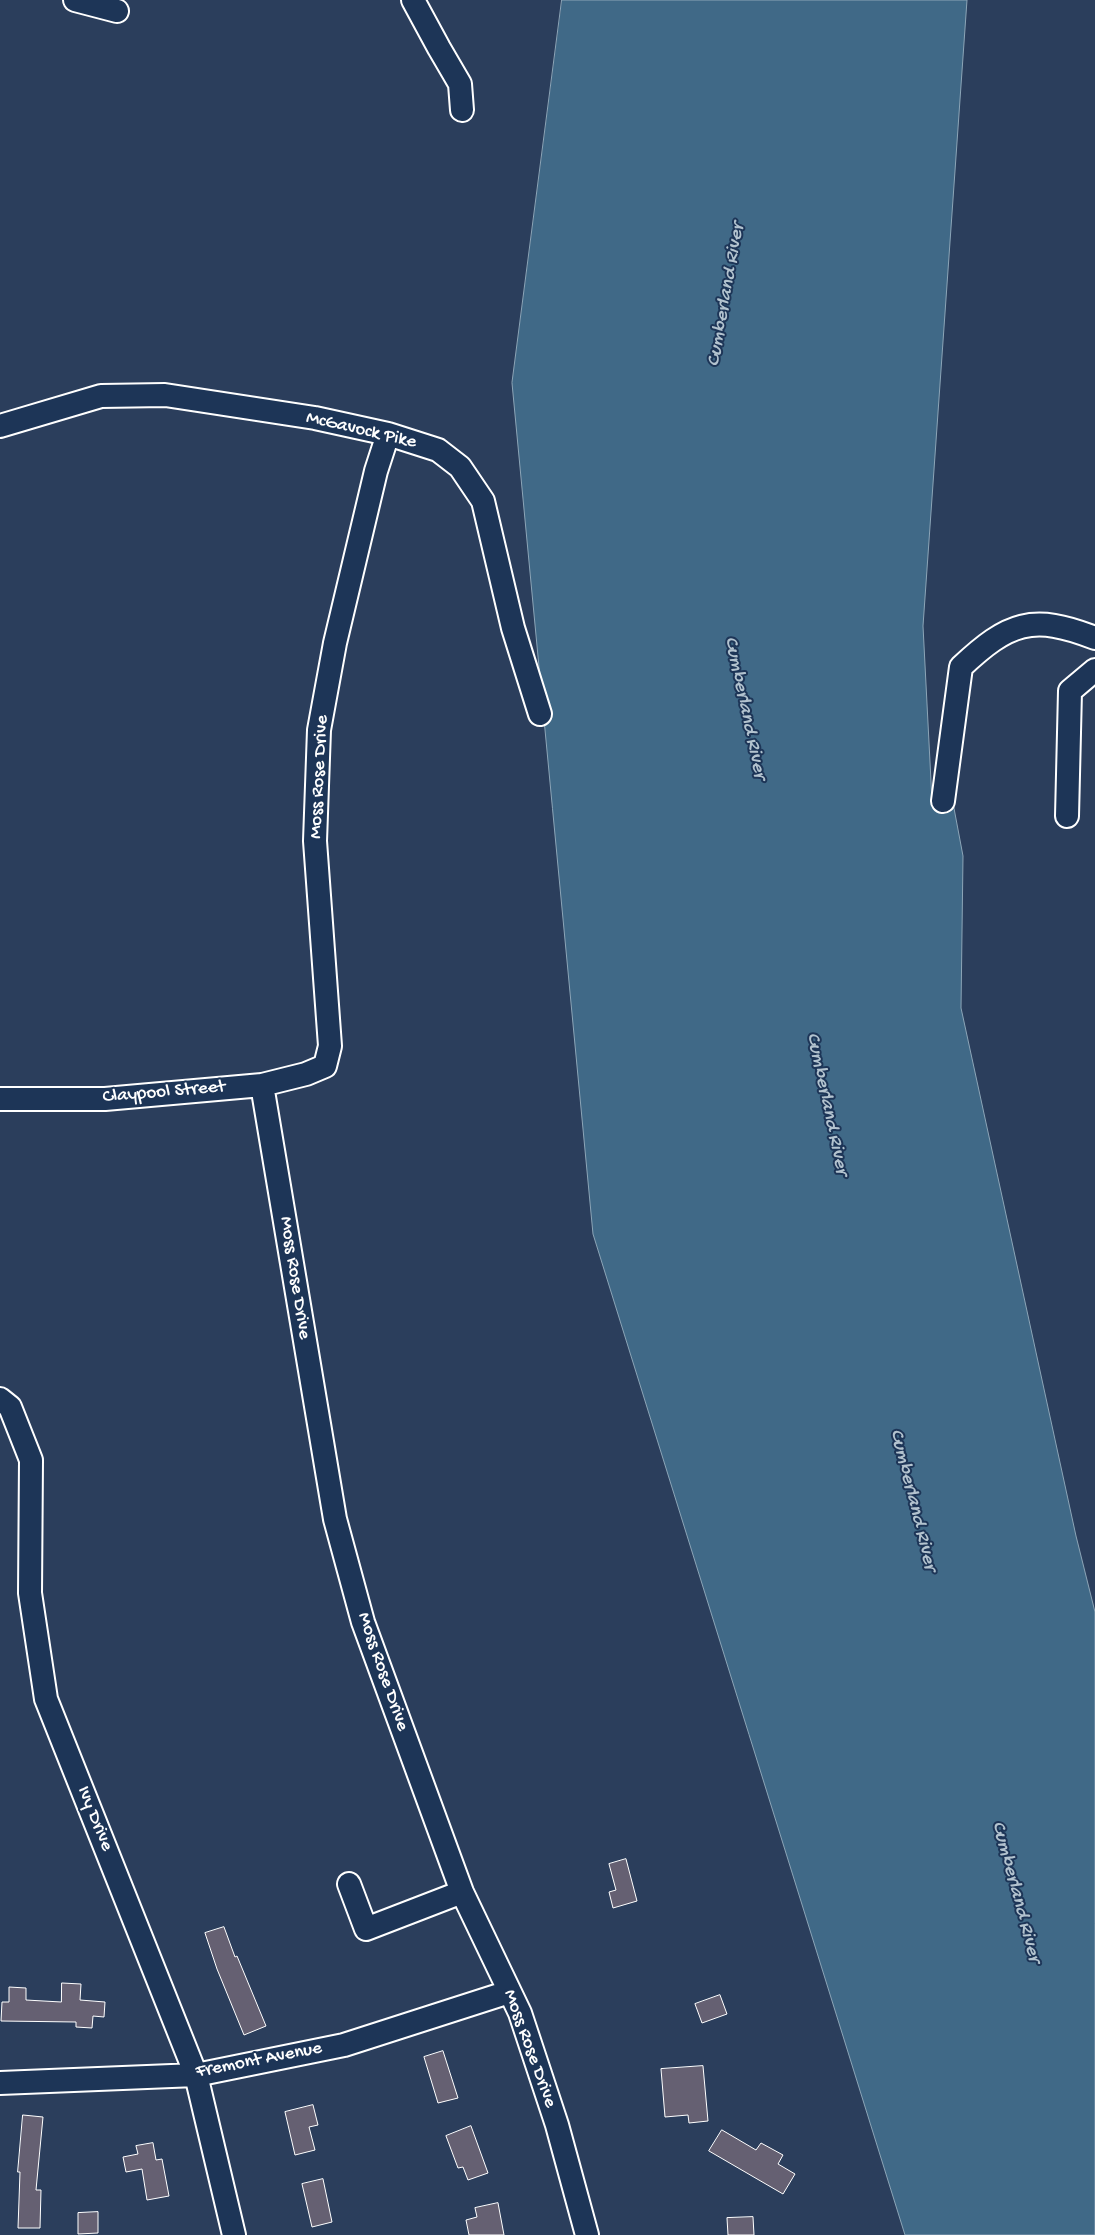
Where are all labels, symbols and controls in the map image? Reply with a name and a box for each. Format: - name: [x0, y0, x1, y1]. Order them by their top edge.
- water label: Cumberland River: [703, 222, 751, 368]
- street label: McGavock Pike: [304, 407, 418, 455]
- water label: Cumberland River: [717, 635, 771, 781]
- street label: Moss Rose Drive: [305, 714, 335, 840]
- water label: Cumberland River: [799, 1031, 853, 1177]
- street label: Claypool Street: [102, 1076, 226, 1110]
- street label: Moss Rose Drive: [273, 1215, 315, 1341]
- water label: Cumberland River: [883, 1427, 941, 1573]
- street label: Moss Rose Drive: [351, 1610, 413, 1734]
- street label: Ivy Drive: [71, 1783, 117, 1855]
- water label: Cumberland River: [985, 1819, 1045, 1965]
- street label: Moss Rose Drive: [497, 1987, 561, 2111]
- street label: Fremont Avenue: [194, 2038, 324, 2084]

